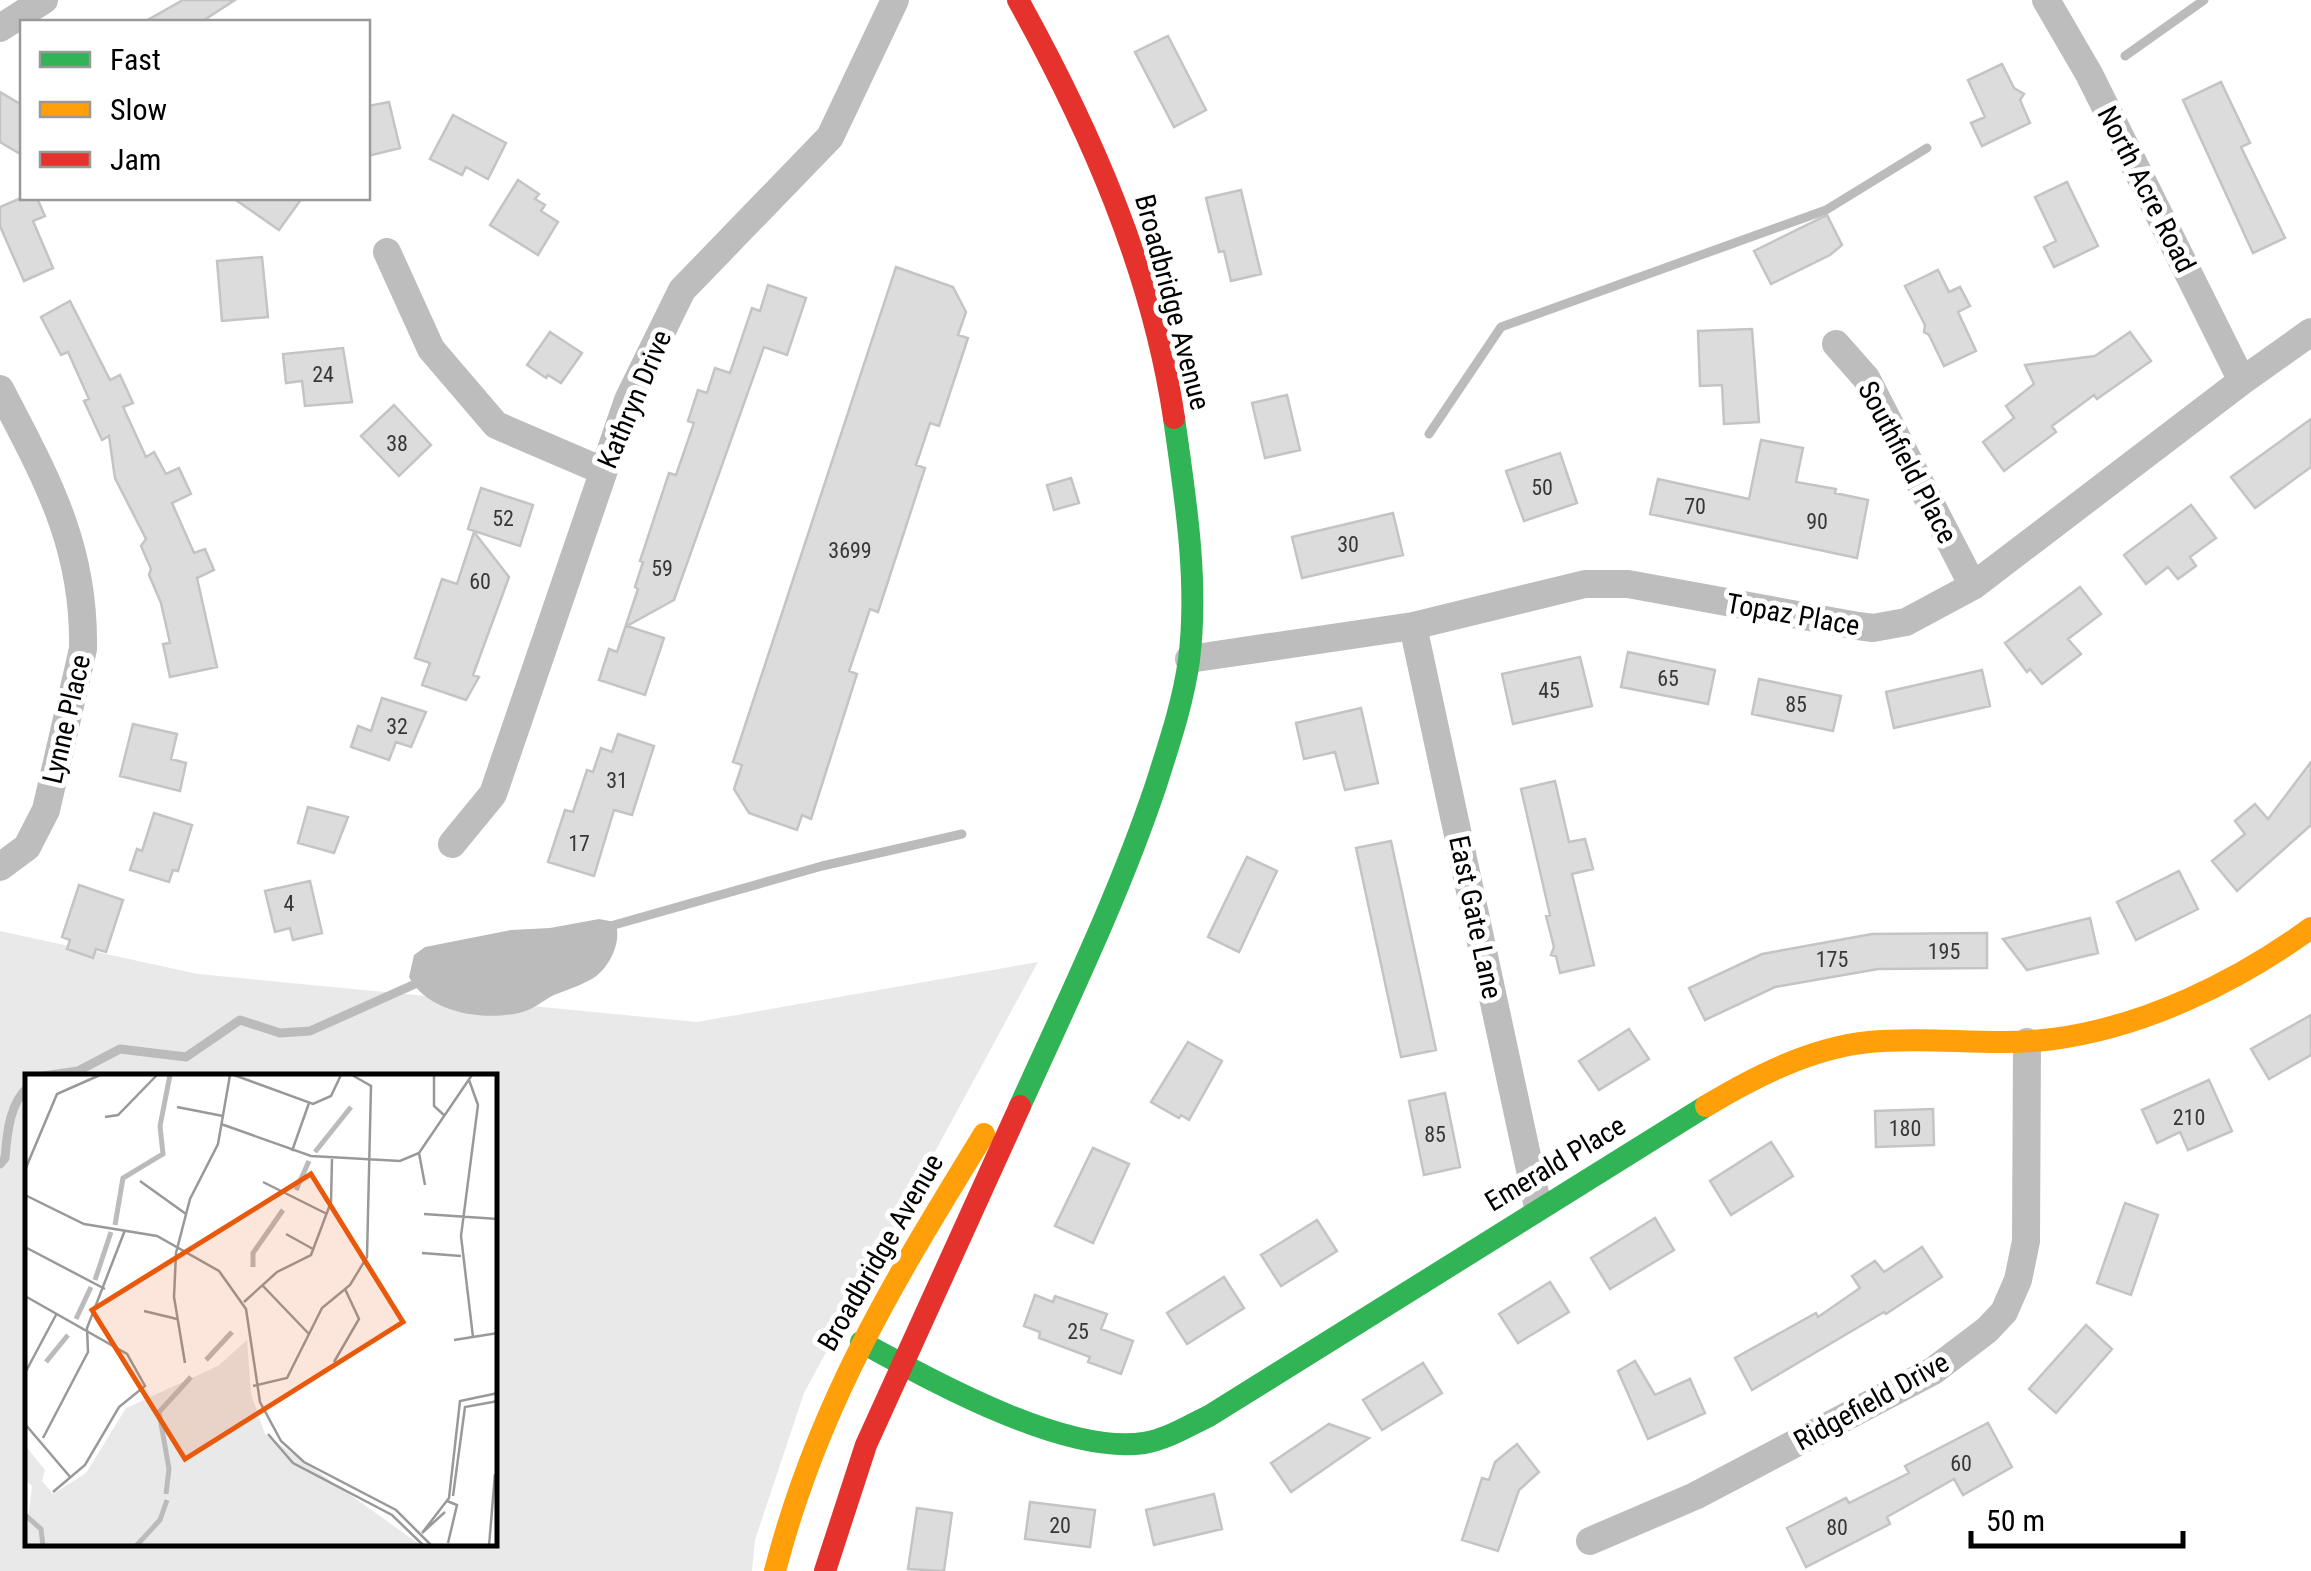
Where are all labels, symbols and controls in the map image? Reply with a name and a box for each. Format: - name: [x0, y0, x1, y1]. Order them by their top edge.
- legend: [20, 20, 370, 200]
- text: Fast: [110, 42, 161, 77]
- text: Slow: [110, 92, 167, 127]
- street label: North Acre Road: [2091, 101, 2203, 278]
- text: Jam: [110, 142, 161, 177]
- street label: Broadbridge Avenue: [1128, 191, 1217, 413]
- street label: Kathryn Drive: [591, 325, 678, 473]
- house number: 24: [312, 362, 334, 387]
- street label: Southfield Place: [1851, 375, 1964, 549]
- house number: 38: [386, 431, 408, 456]
- house number: 50: [1531, 475, 1553, 500]
- house number: 70: [1684, 494, 1706, 519]
- house number: 52: [492, 506, 514, 531]
- house number: 90: [1806, 509, 1828, 534]
- house number: 30: [1337, 532, 1359, 557]
- house number: 3699: [828, 538, 872, 563]
- house number: 59: [651, 556, 673, 581]
- house number: 60: [469, 569, 491, 594]
- street label: Topaz Place: [1724, 587, 1862, 642]
- street label: Lynne Place: [36, 651, 97, 787]
- house number: 65: [1657, 666, 1679, 691]
- house number: 45: [1538, 678, 1560, 703]
- house number: 85: [1785, 692, 1807, 717]
- house number: 32: [386, 714, 408, 739]
- house number: 31: [606, 768, 628, 793]
- house number: 17: [568, 831, 590, 856]
- street label: East Gate Lane: [1442, 832, 1509, 1002]
- house number: 4: [284, 891, 295, 916]
- house number: 195: [1928, 939, 1960, 964]
- house number: 175: [1816, 947, 1848, 972]
- inset map: [25, 1074, 498, 1546]
- house number: 210: [2173, 1105, 2205, 1130]
- street label: Emerald Place: [1479, 1109, 1631, 1218]
- house number: 180: [1889, 1116, 1921, 1141]
- house number: 85: [1424, 1122, 1446, 1147]
- street label: Broadbridge Avenue: [811, 1148, 950, 1356]
- house number: 25: [1067, 1319, 1089, 1344]
- street label: Ridgefield Drive: [1788, 1345, 1954, 1457]
- house number: 60: [1950, 1451, 1972, 1476]
- scale bar: [1971, 1486, 2184, 1548]
- text: 50 m: [1986, 1503, 2045, 1538]
- house number: 20: [1049, 1513, 1071, 1538]
- house number: 80: [1826, 1515, 1848, 1540]

